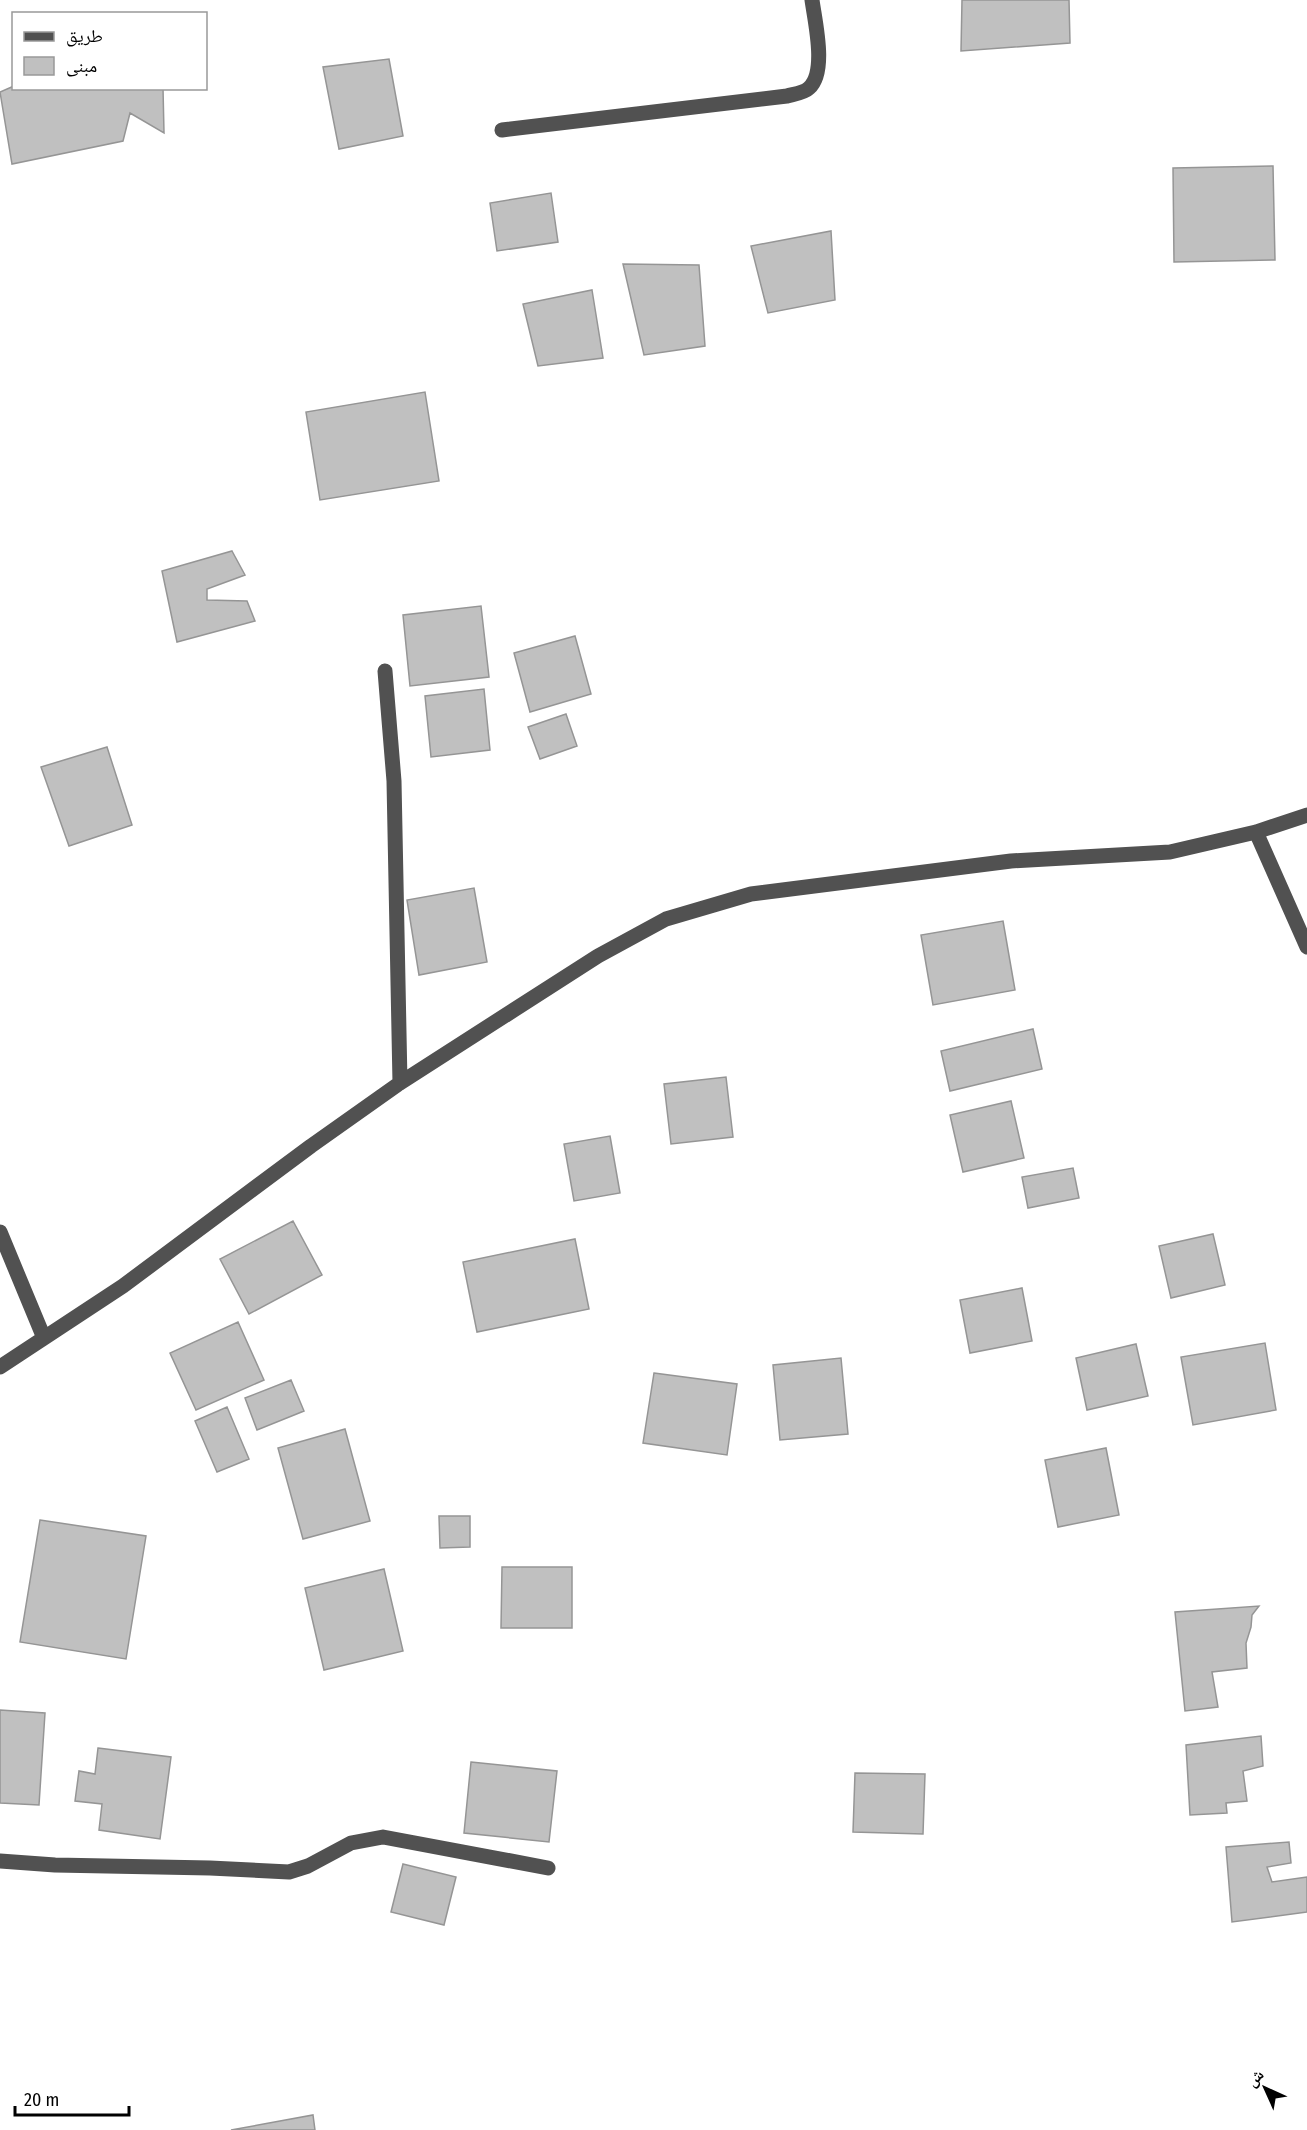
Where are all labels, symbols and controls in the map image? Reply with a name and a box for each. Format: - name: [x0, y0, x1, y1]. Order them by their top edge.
- legend: [12, 12, 207, 90]
- text: طريق: [66, 25, 103, 47]
- text: مبنى: [66, 55, 97, 77]
- north arrow: [1235, 2058, 1295, 2118]
- text: ش: [1242, 2065, 1267, 2090]
- scale bar: [15, 2079, 129, 2117]
- text: 20 m: [24, 2089, 59, 2111]

